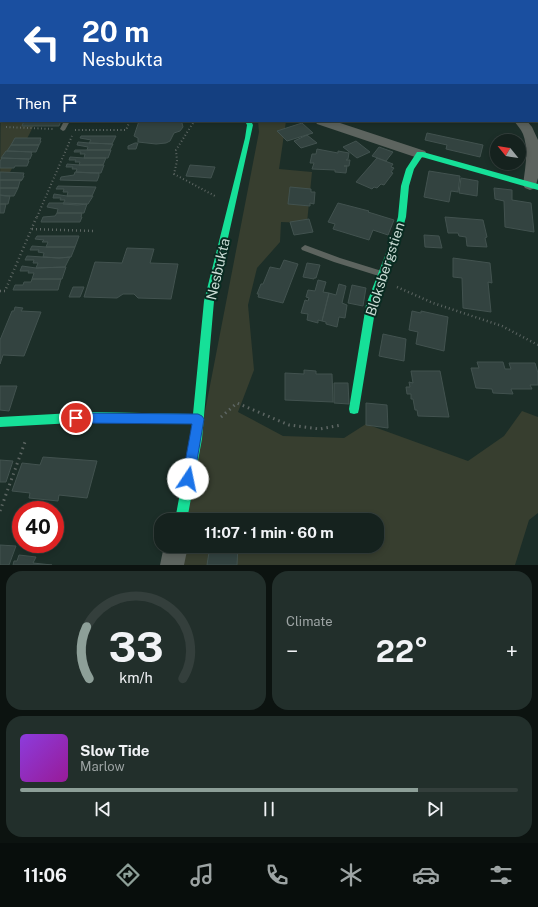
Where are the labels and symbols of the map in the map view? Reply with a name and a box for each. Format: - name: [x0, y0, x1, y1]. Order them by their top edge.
- north arrow: [490, 134, 526, 170]
- street label: Bloksbergstien: [362, 220, 408, 318]
- street label: Nesbukta: [203, 237, 233, 301]
- pin: [59, 401, 93, 435]
- position arrow: [167, 458, 209, 500]
- speed limit sign: 40: [12, 501, 64, 553]

